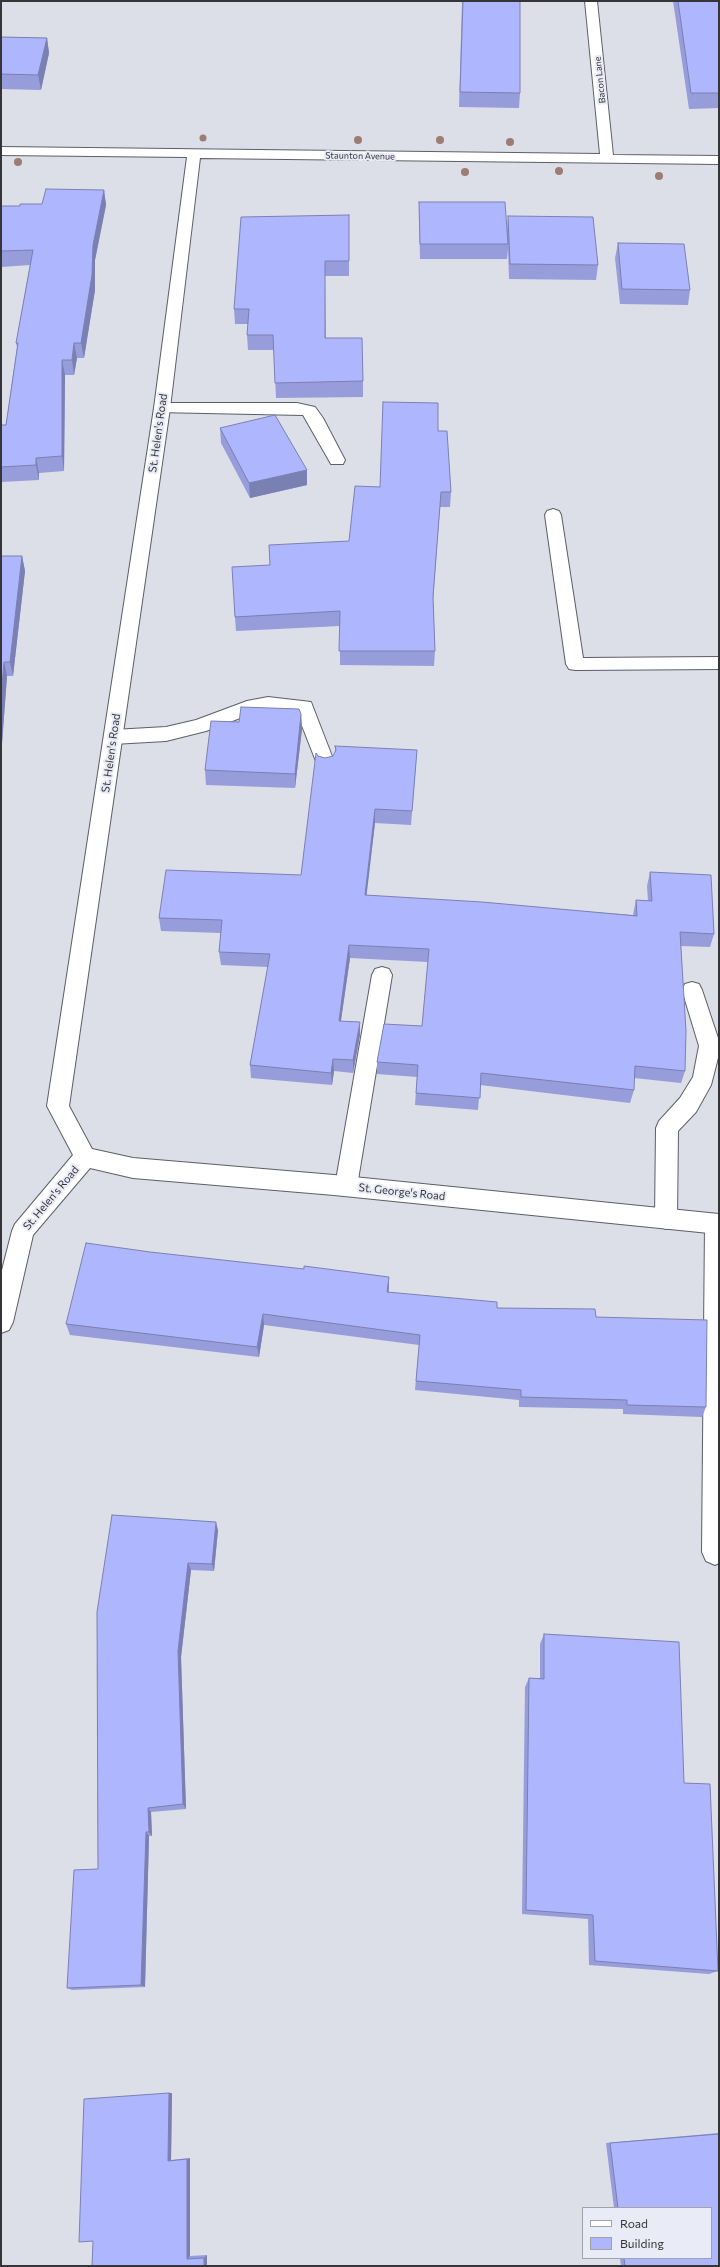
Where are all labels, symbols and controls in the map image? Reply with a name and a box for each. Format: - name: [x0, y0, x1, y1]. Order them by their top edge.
- street label: Bacon Lane: [592, 56, 608, 104]
- street label: Staunton Avenue: [325, 150, 395, 162]
- street label: St. Helen's Road: [146, 393, 170, 473]
- street label: St. Helen's Road: [99, 713, 123, 793]
- street label: St. Helen's Road: [20, 1163, 82, 1233]
- street label: St. George's Road: [358, 1181, 446, 1203]
- legend: [582, 2207, 712, 2259]
- text: Road: [620, 2216, 648, 2230]
- text: Building: [620, 2236, 664, 2250]

